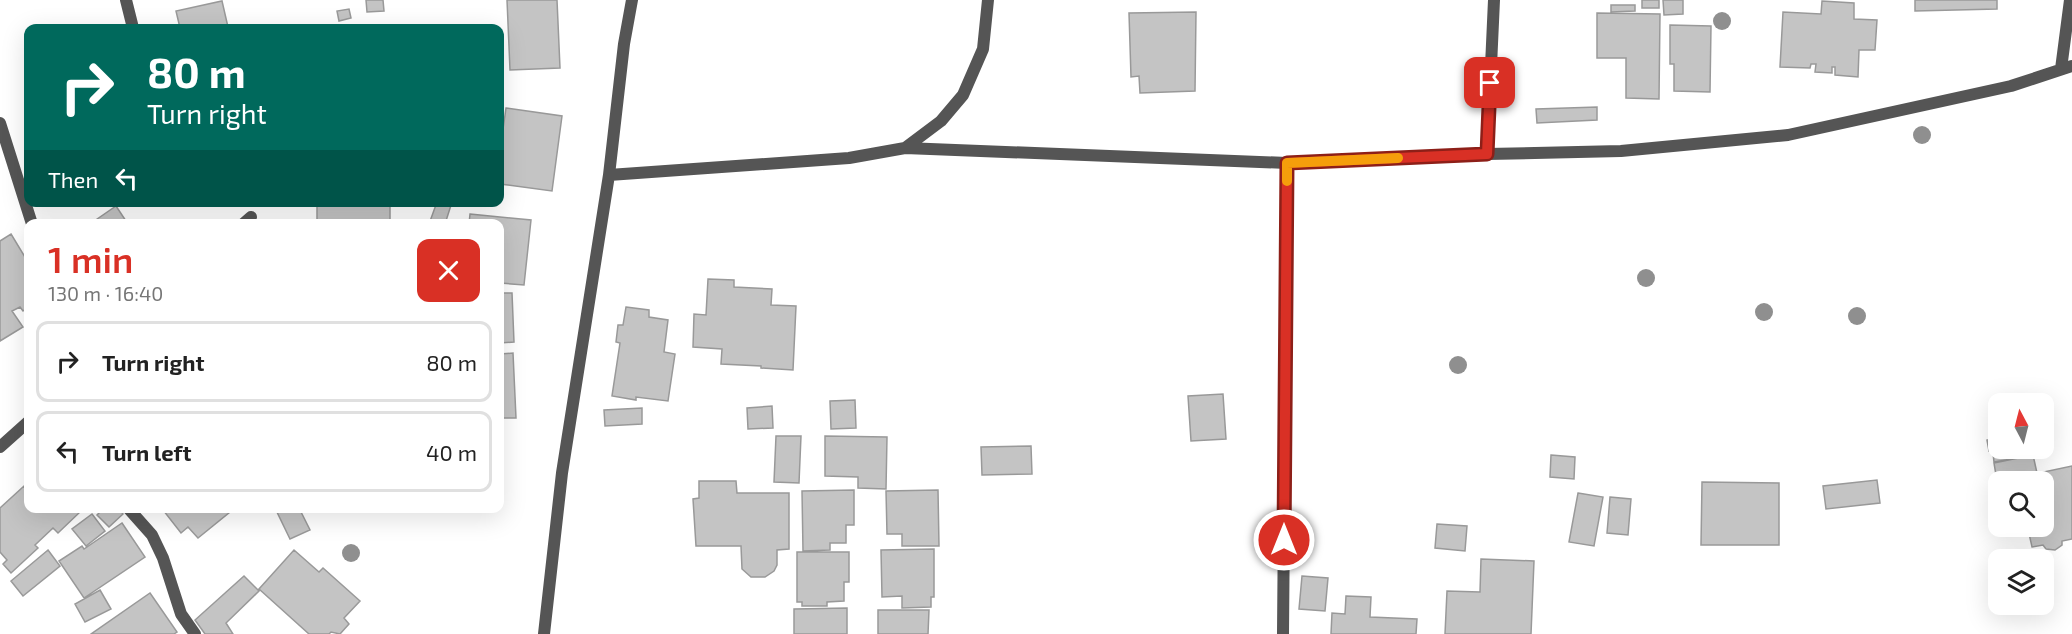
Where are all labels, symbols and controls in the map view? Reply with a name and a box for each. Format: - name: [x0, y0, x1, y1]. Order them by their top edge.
- text: 80 m: [147, 46, 246, 96]
- icon: right: [48, 48, 126, 126]
- pin: [1464, 57, 1515, 108]
- icon: arrive: [1473, 66, 1506, 99]
- text: Turn right: [147, 97, 267, 129]
- icon: left: [110, 162, 143, 195]
- text: Then: [48, 166, 98, 192]
- text: 1 min: [48, 237, 133, 280]
- button: close: [417, 239, 480, 302]
- text: 130 m · 16:40: [48, 281, 163, 305]
- icon: right: [51, 345, 84, 378]
- text: Turn right: [102, 349, 204, 375]
- text: 80 m: [426, 349, 477, 375]
- north arrow: [1988, 393, 2054, 459]
- map controls: [1988, 393, 2054, 615]
- icon: left: [51, 435, 84, 468]
- text: Turn left: [102, 439, 191, 465]
- text: 40 m: [426, 439, 477, 465]
- button: search: [1988, 471, 2054, 537]
- position arrow: [1252, 508, 1316, 572]
- button: layers: [1988, 549, 2054, 615]

